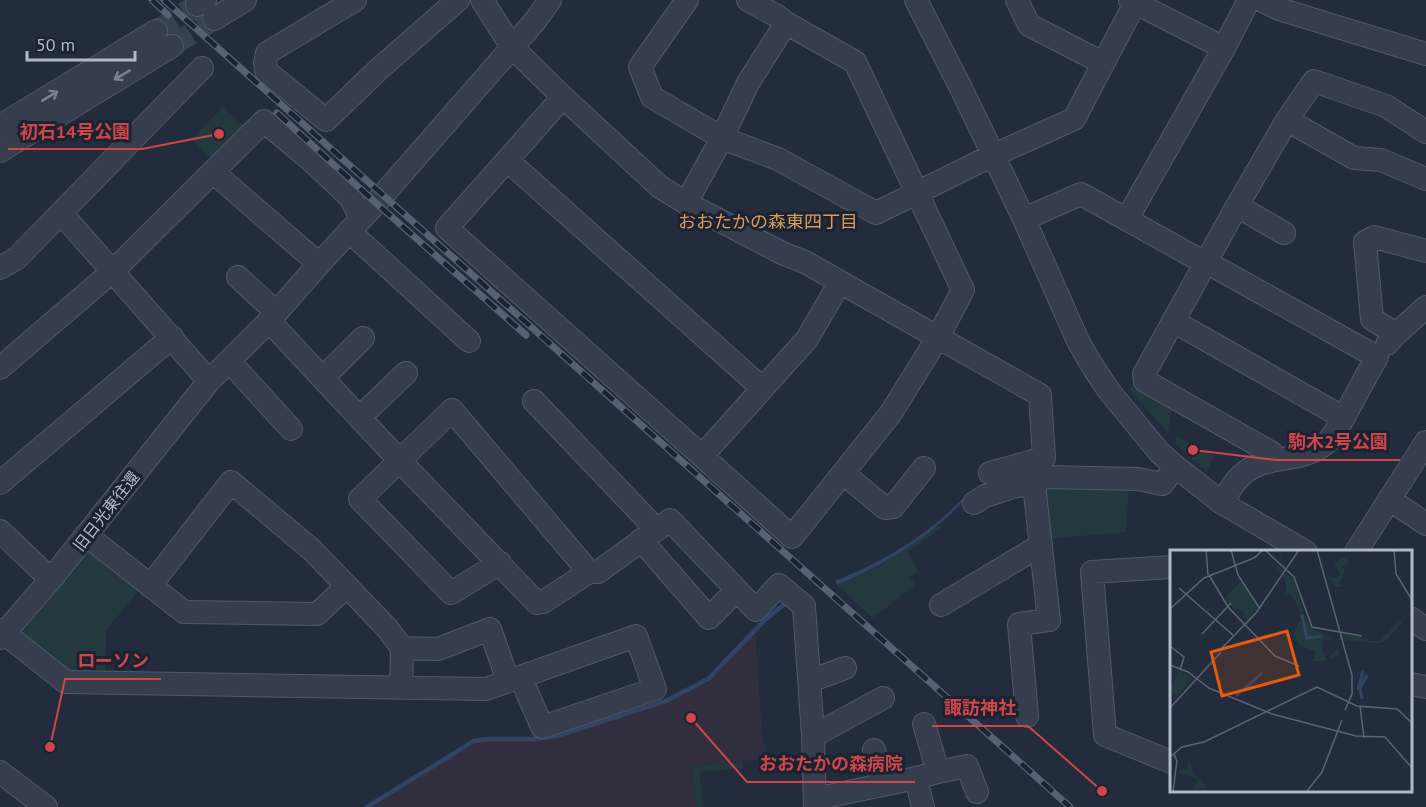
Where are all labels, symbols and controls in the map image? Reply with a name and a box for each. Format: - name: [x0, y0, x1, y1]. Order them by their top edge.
- scale bar: [27, 24, 135, 62]
- text: 50 m: [36, 33, 75, 56]
- one-way arrow: [114, 70, 131, 82]
- one-way arrow: [41, 89, 58, 101]
- callout: 初石14号公園: [8, 113, 142, 149]
- text: 初石14号公園: [20, 120, 130, 143]
- district label: おおたかの森東四丁目: [678, 210, 858, 233]
- callout: 駒木2号公園: [1276, 424, 1400, 460]
- text: 駒木2号公園: [1288, 430, 1388, 453]
- street label: 旧日光東往還: [69, 467, 143, 555]
- inset map: [1170, 550, 1411, 792]
- callout: ローソン: [65, 643, 161, 679]
- text: ローソン: [77, 649, 149, 672]
- callout: 諏訪神社: [932, 690, 1028, 726]
- text: 諏訪神社: [944, 696, 1016, 719]
- callout: おおたかの森病院: [747, 746, 915, 782]
- text: おおたかの森病院: [759, 752, 903, 775]

